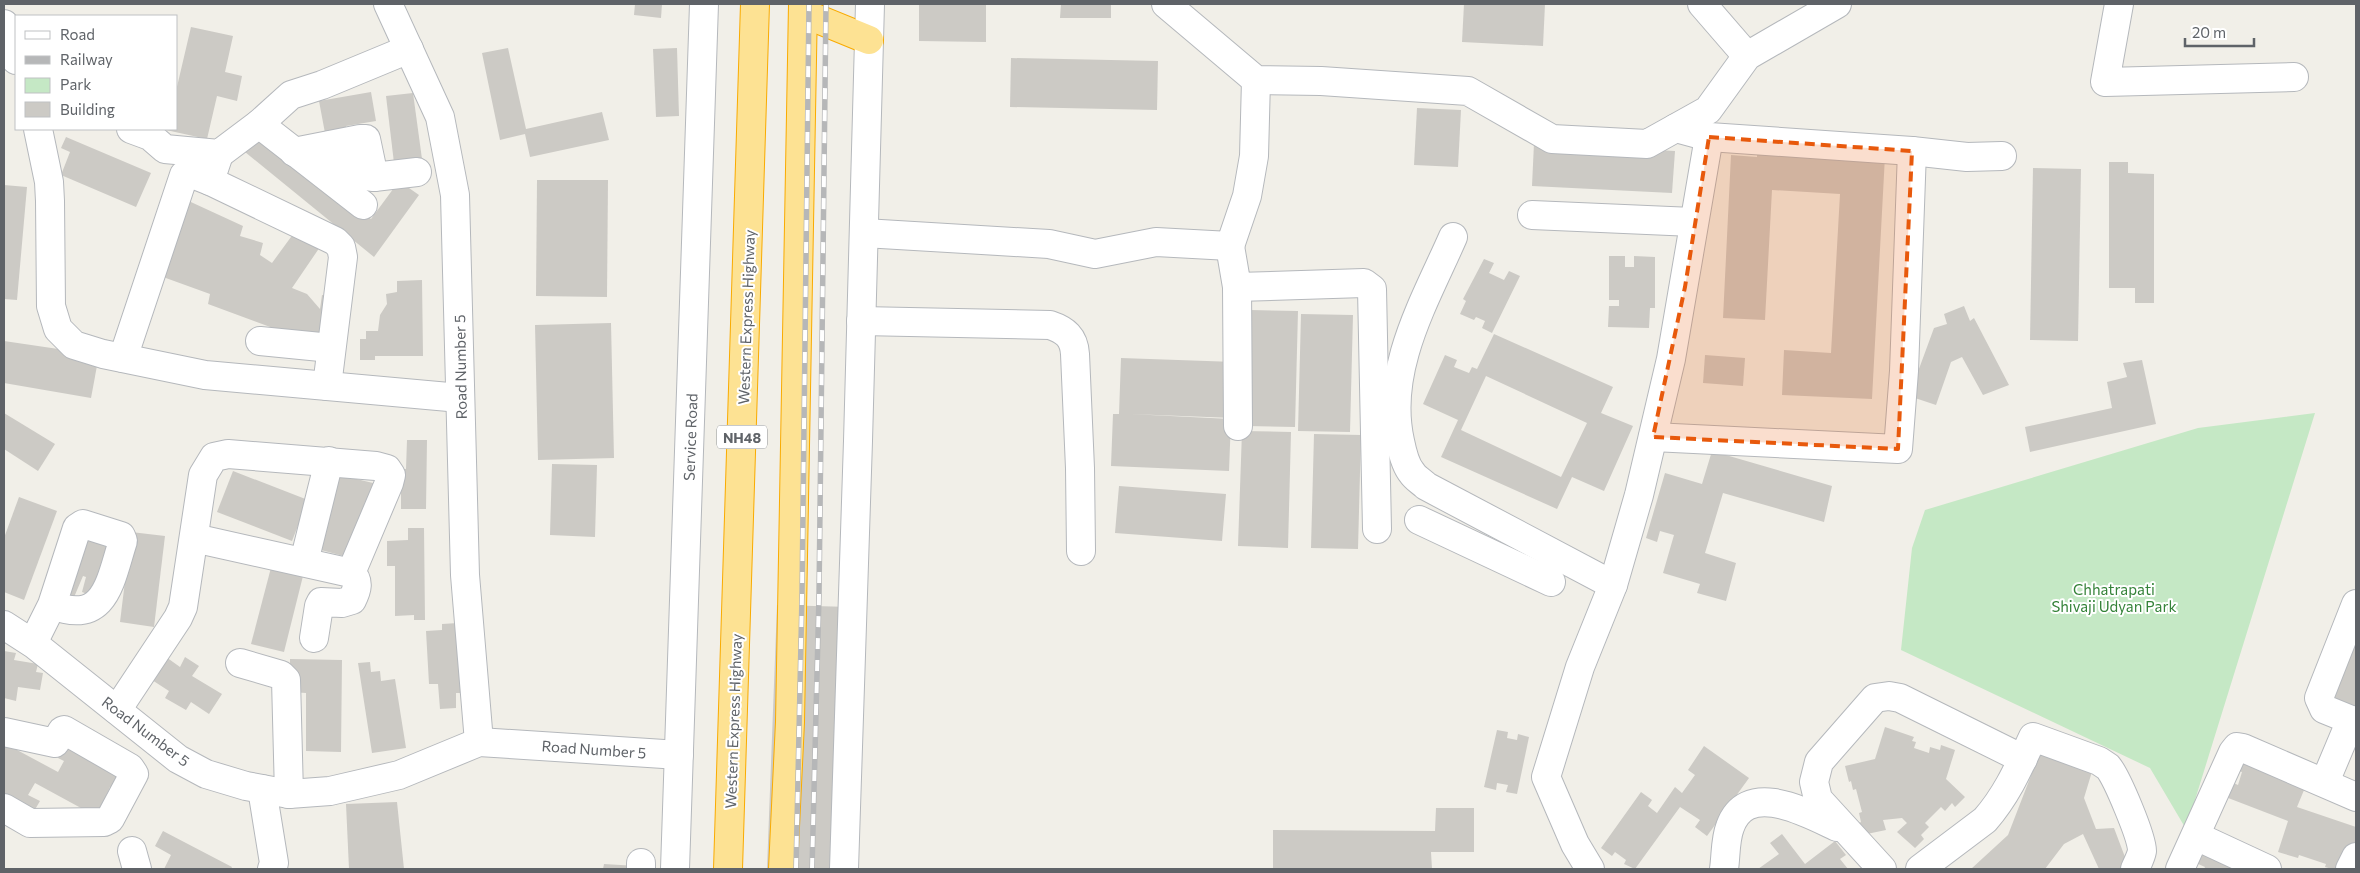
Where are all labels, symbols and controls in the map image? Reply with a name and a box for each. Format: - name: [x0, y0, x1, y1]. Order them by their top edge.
- legend: [15, 15, 178, 130]
- scale bar: [2185, 15, 2254, 47]
- text: 20 m: [2192, 23, 2226, 41]
- text: Road: [60, 25, 95, 43]
- text: Railway: [60, 50, 113, 68]
- text: Park: [60, 75, 91, 93]
- text: Building: [60, 100, 115, 118]
- street label: Western Express Highway: [734, 229, 758, 405]
- street label: Road Number 5: [450, 314, 470, 420]
- street label: Service Road: [679, 393, 701, 481]
- road number: NH48: [717, 426, 767, 448]
- park label: Chhatrapati Shivaji Udyan Park: [2051, 580, 2177, 615]
- street label: Western Express Highway: [721, 633, 745, 809]
- street label: Road Number 5: [99, 692, 193, 770]
- street label: Road Number 5: [541, 736, 647, 762]

